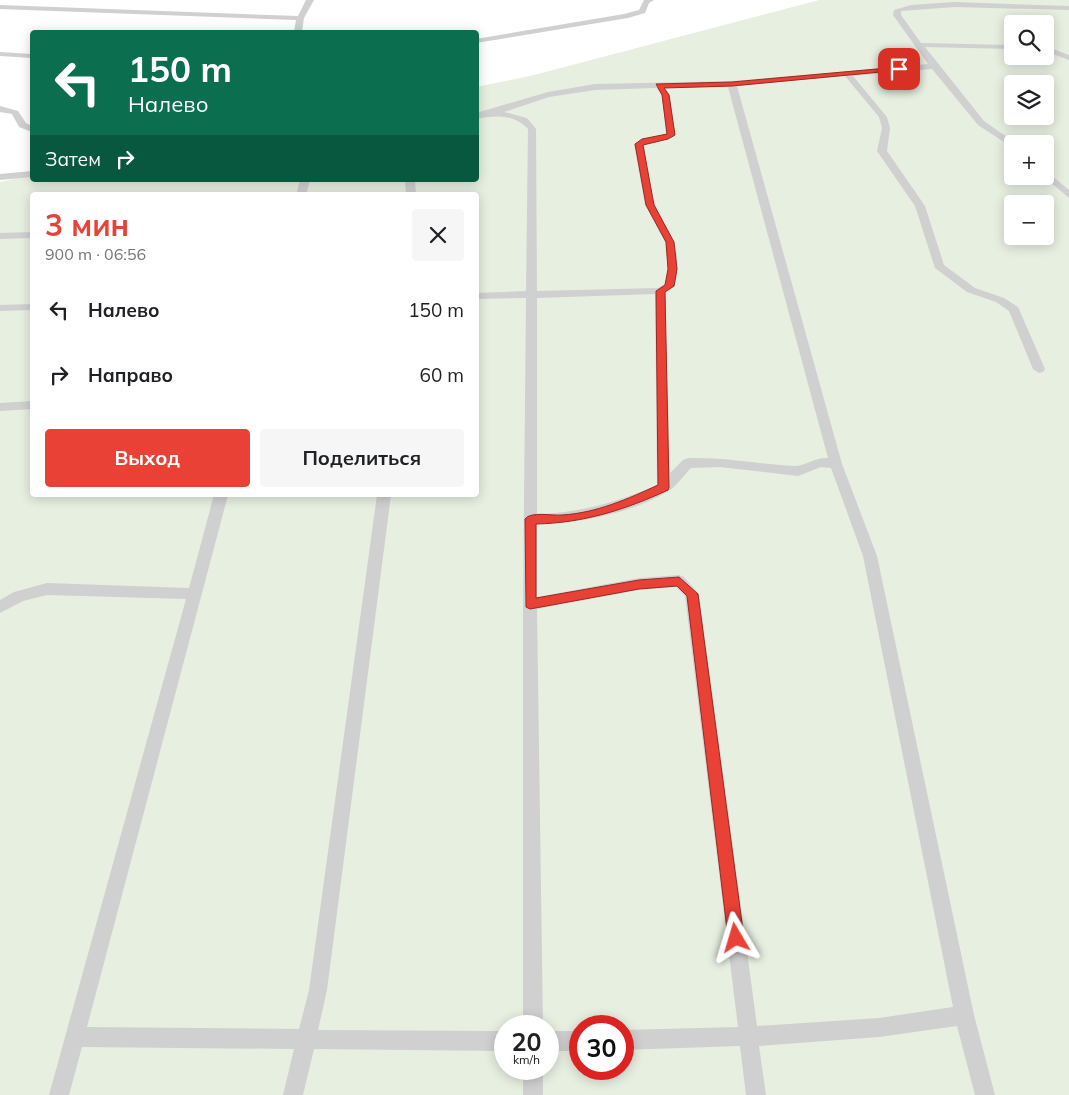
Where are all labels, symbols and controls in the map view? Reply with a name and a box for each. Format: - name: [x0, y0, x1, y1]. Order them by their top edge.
- map controls: [1004, 15, 1054, 245]
- button: search: [1004, 15, 1054, 65]
- text: 150 m: [128, 47, 232, 91]
- pin: [878, 48, 920, 90]
- icon: left: [45, 50, 110, 115]
- icon: arrive: [885, 55, 913, 83]
- button: layers: [1004, 75, 1054, 125]
- text: Налево: [128, 90, 208, 118]
- button: +: [1004, 135, 1054, 185]
- icon: right: [111, 145, 139, 173]
- text: Затем: [45, 147, 101, 171]
- button: −: [1004, 195, 1054, 245]
- text: 3 мин: [45, 206, 129, 244]
- button: close: [412, 209, 464, 261]
- text: 900 m · 06:56: [45, 244, 146, 264]
- icon: left: [45, 296, 73, 324]
- text: Налево: [88, 298, 160, 322]
- text: 150 m: [408, 298, 464, 322]
- icon: right: [45, 361, 73, 389]
- text: Направо: [88, 363, 173, 387]
- text: 60 m: [420, 363, 464, 387]
- button: Выход: [45, 429, 250, 487]
- button: Поделиться: [260, 429, 464, 487]
- position arrow: [709, 911, 761, 963]
- speed limit sign: 30: [569, 1015, 634, 1080]
- text: 20: [511, 1026, 542, 1057]
- text: km/h: [513, 1052, 540, 1067]

